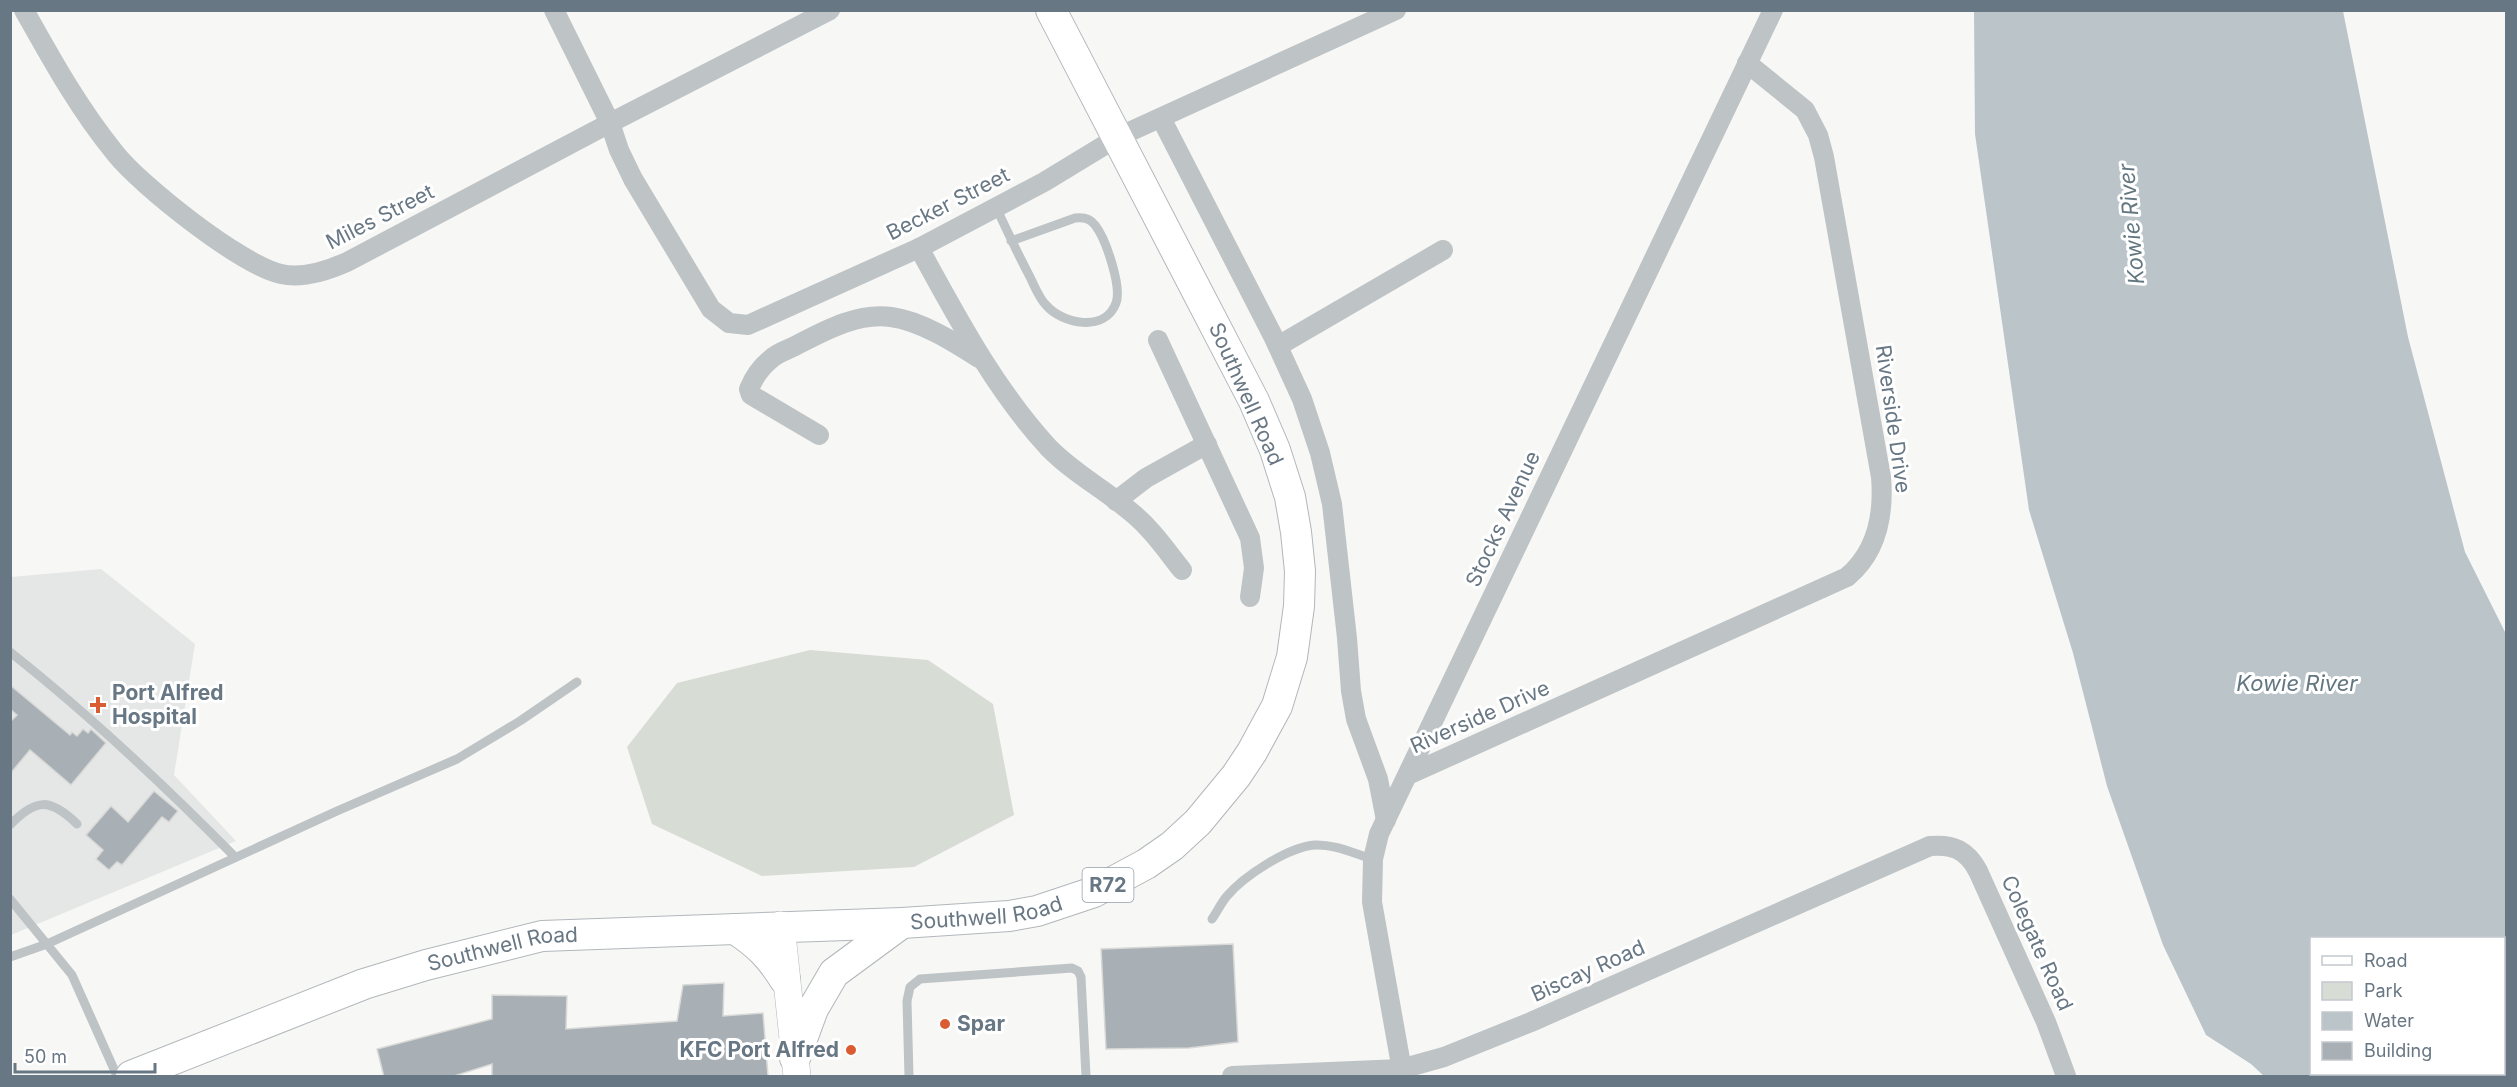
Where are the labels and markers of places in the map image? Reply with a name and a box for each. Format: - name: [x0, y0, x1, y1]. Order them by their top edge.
- place label: Port Alfred Hospital: [112, 680, 223, 729]
- marker: Port Alfred Hospital: [89, 696, 107, 714]
- place label: Spar: [957, 1011, 1005, 1036]
- marker: Spar: [938, 1017, 952, 1031]
- place label: KFC Port Alfred: [680, 1037, 839, 1062]
- marker: KFC Port Alfred: [844, 1043, 858, 1057]

